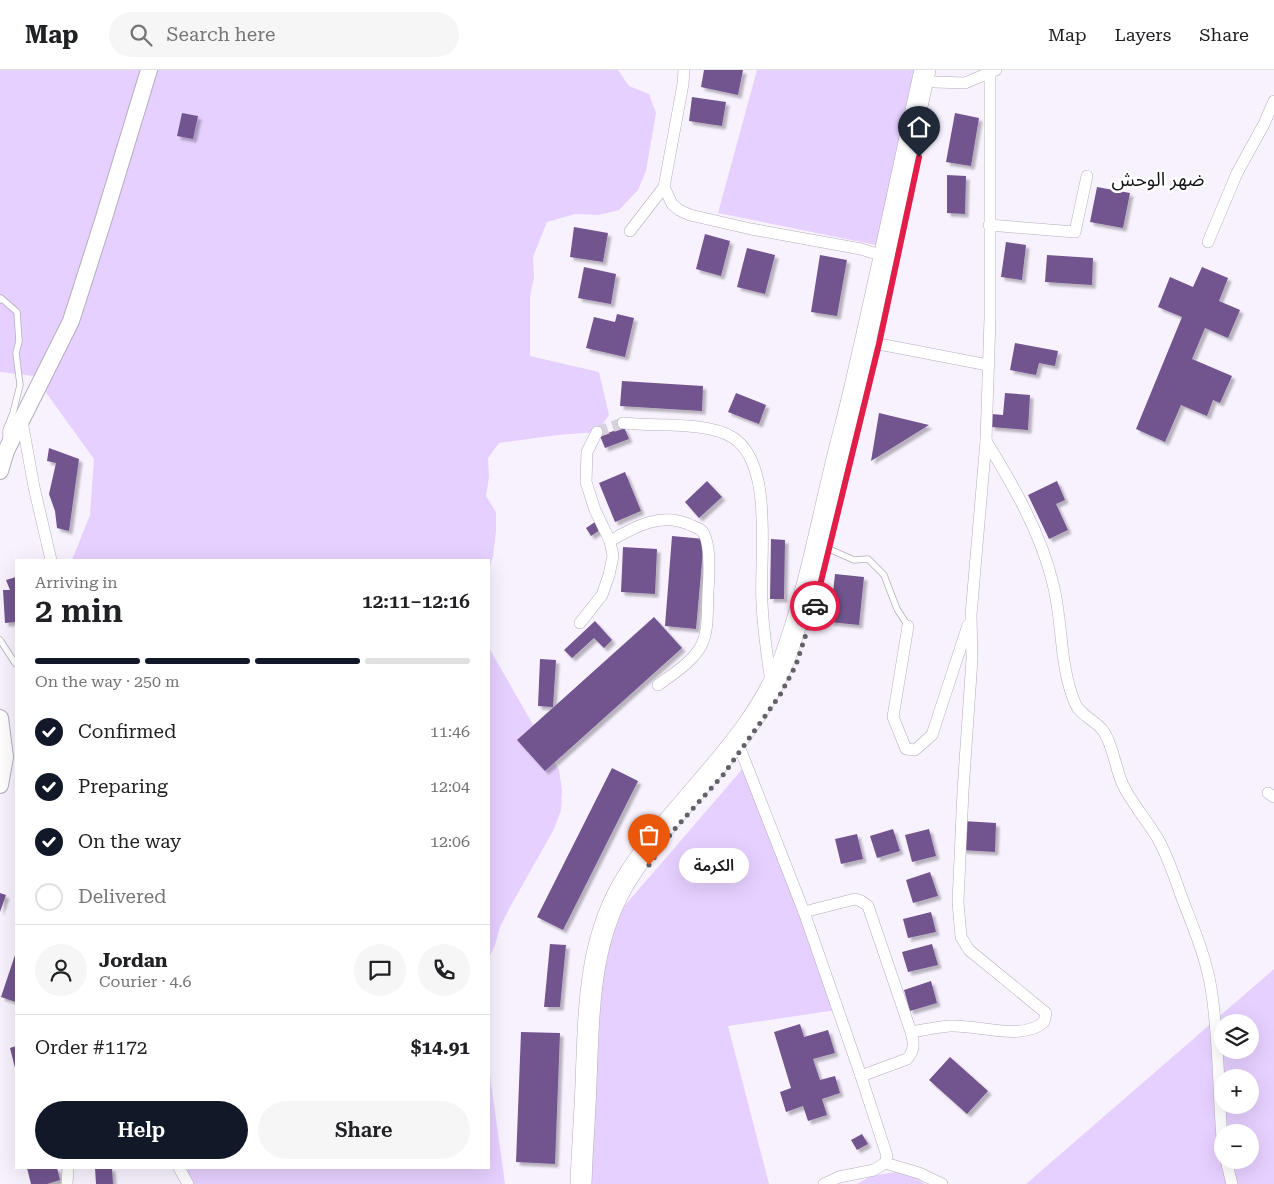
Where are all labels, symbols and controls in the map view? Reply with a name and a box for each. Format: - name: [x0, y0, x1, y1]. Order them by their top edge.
- search box: [109, 12, 459, 57]
- text: Map: [25, 21, 79, 49]
- icon: search: [127, 21, 155, 49]
- text: Search here: [167, 23, 275, 46]
- text: Map: [1048, 24, 1087, 45]
- text: Layers: [1115, 24, 1171, 45]
- text: Share: [1199, 24, 1249, 45]
- pin: [898, 106, 940, 157]
- icon: home: [905, 113, 933, 141]
- district label: ضهر الوحش: [1112, 168, 1204, 191]
- text: Arriving in: [35, 573, 118, 592]
- courier: [790, 581, 840, 631]
- text: 12:11–12:16: [362, 590, 470, 613]
- text: 2 min: [35, 592, 123, 630]
- icon: car: [801, 592, 829, 620]
- text: On the way · 250 m: [35, 672, 180, 691]
- icon: check: [35, 718, 63, 746]
- text: Confirmed: [78, 720, 176, 743]
- text: 11:46: [430, 722, 470, 741]
- icon: check: [35, 773, 63, 801]
- text: Preparing: [78, 775, 168, 798]
- text: 12:04: [430, 777, 470, 796]
- pin: [628, 814, 670, 865]
- icon: bag: [635, 821, 663, 849]
- icon: check: [35, 828, 63, 856]
- text: On the way: [78, 830, 181, 853]
- text: 12:06: [430, 832, 470, 851]
- callout: الكرمة: [679, 848, 749, 882]
- text: الكرمة: [694, 856, 734, 875]
- text: Delivered: [78, 885, 166, 908]
- button: person: [35, 944, 87, 996]
- button: chat: [354, 944, 406, 996]
- button: phone: [418, 944, 470, 996]
- text: Jordan: [99, 949, 168, 972]
- text: Courier · 4.6: [99, 972, 192, 991]
- map controls: [1214, 1014, 1259, 1169]
- button: layers: [1214, 1014, 1259, 1059]
- text: Order #1172: [35, 1036, 147, 1059]
- text: $14.91: [411, 1036, 470, 1059]
- button: +: [1214, 1069, 1259, 1114]
- button: Help: [35, 1101, 248, 1159]
- button: Share: [258, 1101, 470, 1159]
- button: −: [1214, 1124, 1259, 1169]

